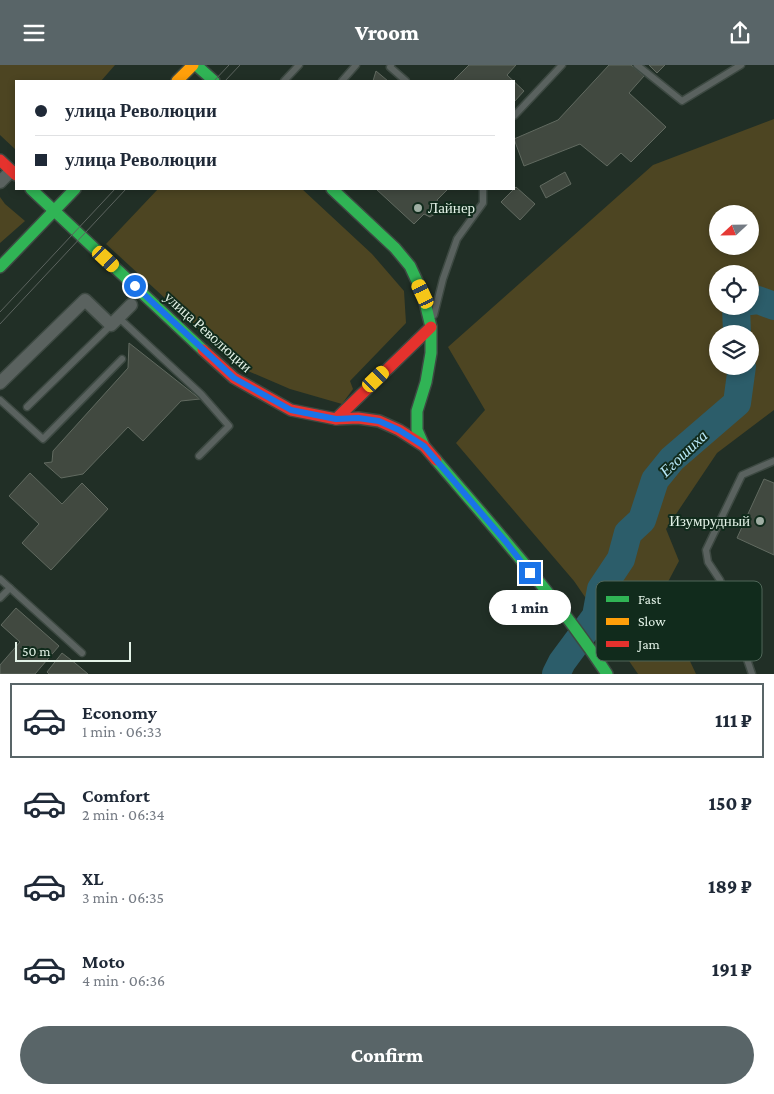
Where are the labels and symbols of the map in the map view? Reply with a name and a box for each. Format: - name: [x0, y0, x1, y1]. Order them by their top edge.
- place label: Лайнер: [428, 200, 475, 216]
- marker: Лайнер: [412, 202, 424, 214]
- north arrow: [709, 205, 759, 255]
- car: [89, 243, 122, 275]
- route start: [124, 275, 146, 297]
- car: [409, 277, 436, 311]
- street label: улица Революции: [161, 289, 255, 375]
- car: [359, 363, 392, 395]
- water label: Егошиха: [656, 427, 710, 481]
- place label: Изумрудный: [669, 513, 750, 529]
- marker: Изумрудный: [754, 515, 766, 527]
- route end: [519, 562, 541, 584]
- legend: [596, 581, 762, 661]
- callout: 1 min: [489, 591, 571, 625]
- text: Fast: [638, 591, 662, 607]
- text: Slow: [638, 613, 666, 629]
- text: Jam: [636, 636, 660, 652]
- scale bar: [15, 639, 131, 662]

